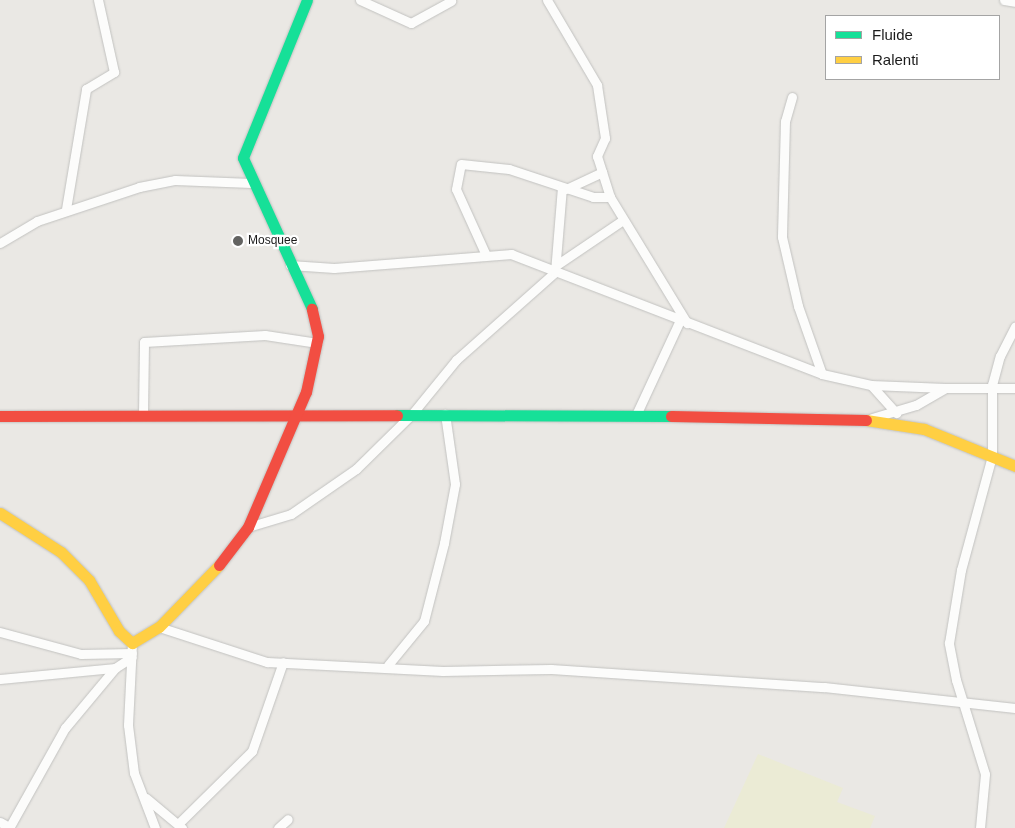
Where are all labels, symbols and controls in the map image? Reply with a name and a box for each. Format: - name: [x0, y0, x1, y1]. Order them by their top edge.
- legend: [825, 15, 1000, 80]
- text: Fluide: [872, 26, 913, 43]
- text: Ralenti: [872, 51, 919, 68]
- place label: Mosquee: [248, 234, 297, 248]
- marker: Mosquee: [232, 235, 244, 247]

